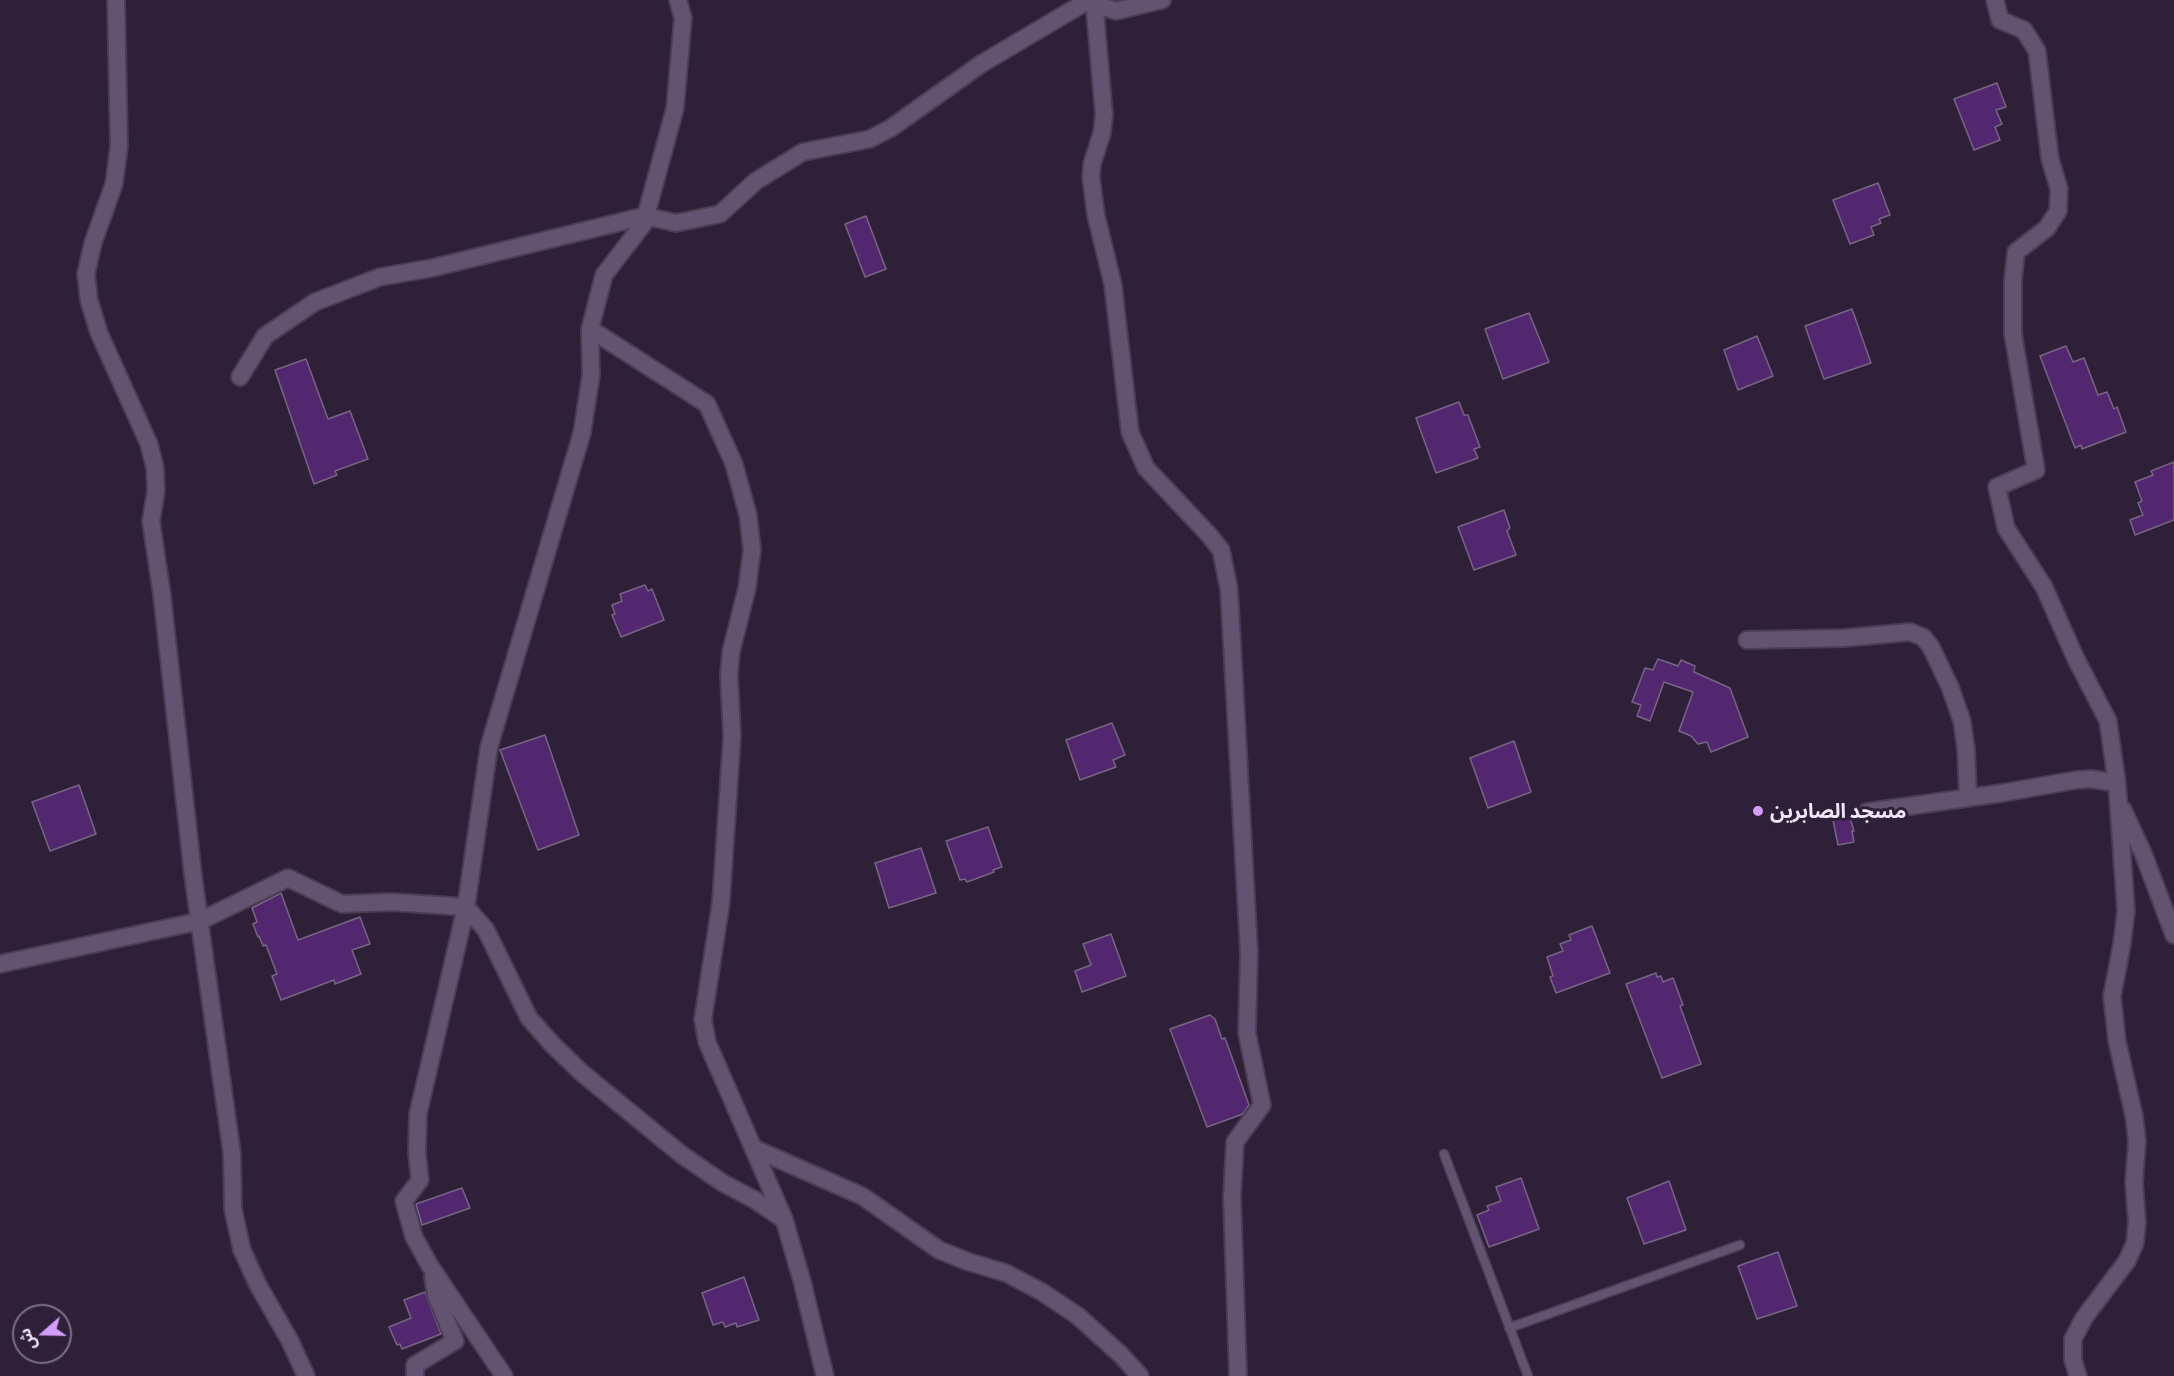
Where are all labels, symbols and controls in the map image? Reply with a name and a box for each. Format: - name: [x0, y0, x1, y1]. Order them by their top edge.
- place label: مسجد الصابرين: [1770, 799, 1906, 823]
- marker: مسجد الصابرين: [1751, 804, 1765, 818]
- north arrow: [12, 1304, 72, 1364]
- text: ش: [14, 1326, 39, 1353]

